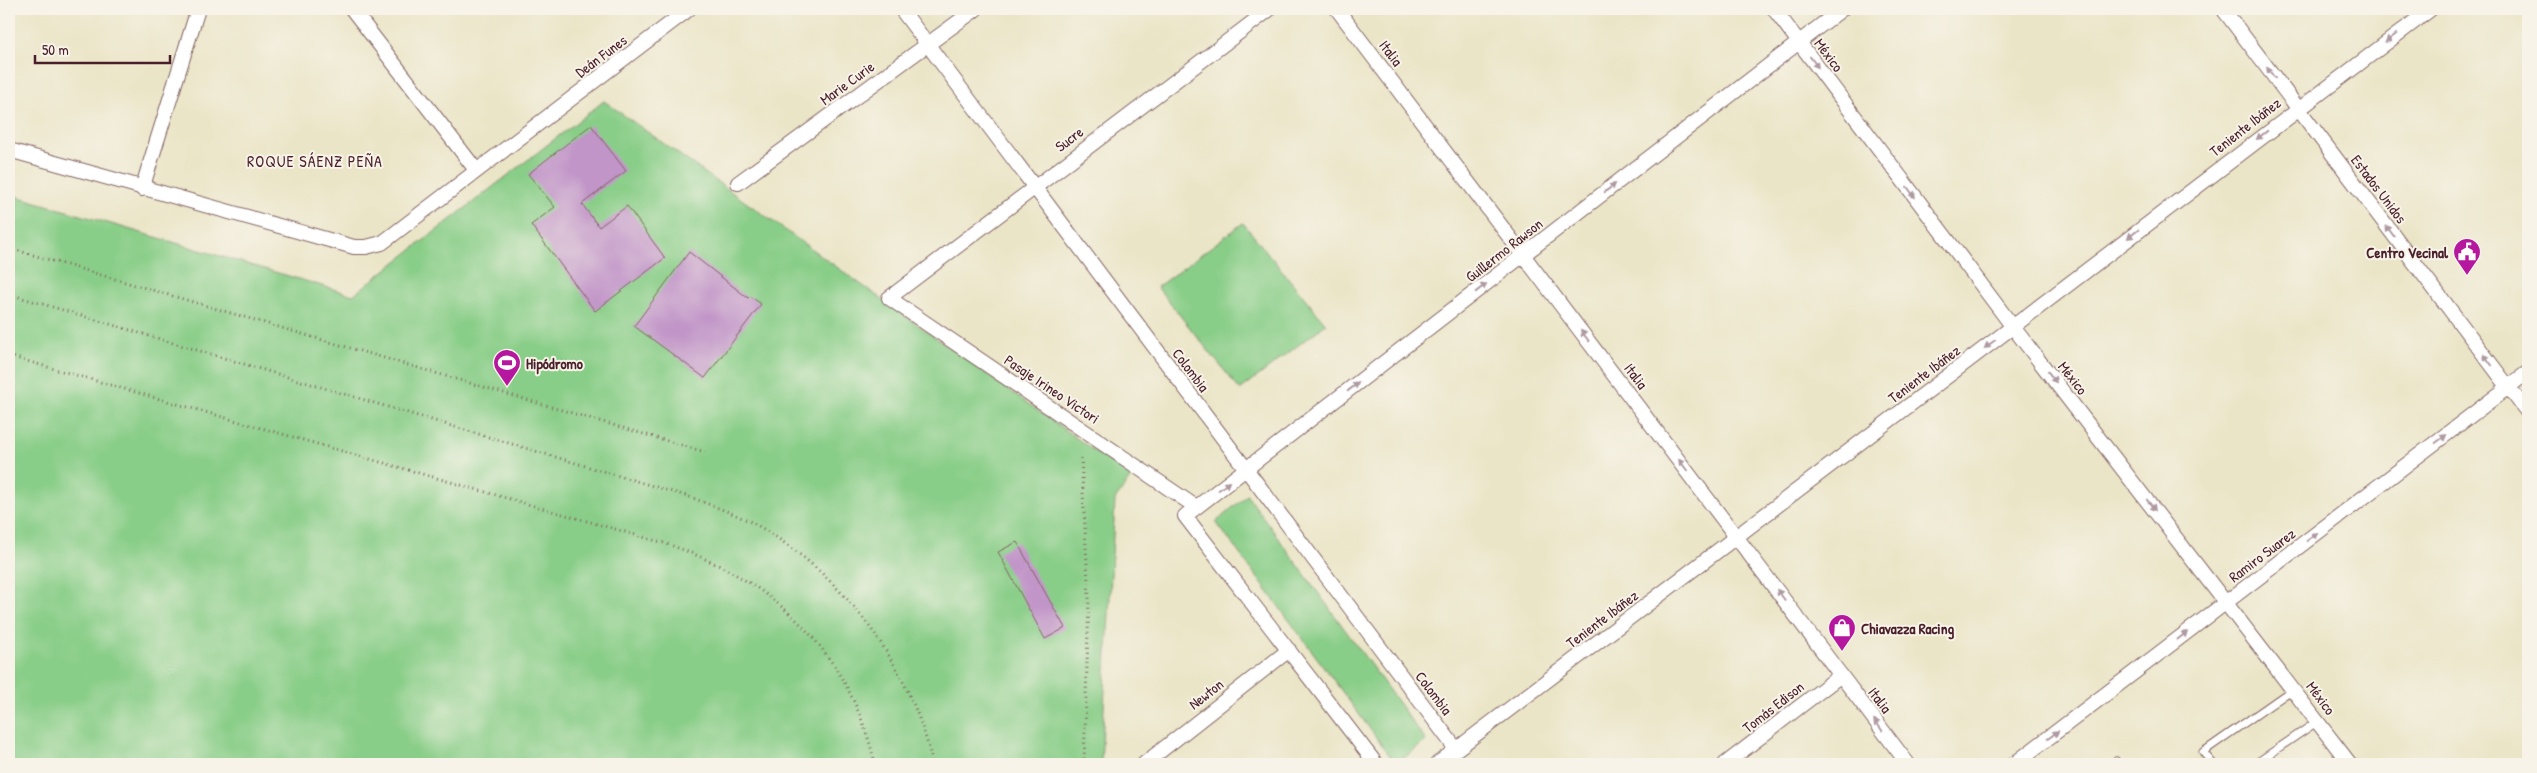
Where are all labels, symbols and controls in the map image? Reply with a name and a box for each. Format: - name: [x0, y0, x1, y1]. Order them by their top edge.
- street label: Deán Funes: [571, 30, 631, 82]
- scale bar: [35, 32, 170, 64]
- one-way arrow: [2384, 33, 2398, 43]
- street label: México: [1810, 34, 1848, 76]
- street label: Italia: [1374, 36, 1408, 71]
- text: 50 m: [42, 39, 69, 60]
- one-way arrow: [1808, 55, 1819, 68]
- street label: Marie Curie: [815, 56, 879, 110]
- one-way arrow: [2266, 66, 2276, 80]
- street label: Teniente Ibáñez: [2205, 92, 2285, 162]
- street label: Sucre: [1051, 121, 1088, 157]
- one-way arrow: [2255, 130, 2268, 141]
- district label: ROQUE SÁENZ PEÑA: [247, 150, 383, 172]
- street label: Estados Unidos: [2346, 150, 2412, 228]
- one-way arrow: [1603, 183, 1616, 194]
- one-way arrow: [1906, 185, 1917, 198]
- street label: Guillermo Rawson: [1461, 213, 1547, 287]
- one-way arrow: [2385, 224, 2395, 238]
- one-way arrow: [2127, 229, 2140, 240]
- public building icon: Centro Vecinal: [2452, 237, 2482, 276]
- place label: Centro Vecinal: [2366, 242, 2449, 263]
- one-way arrow: [1475, 282, 1488, 293]
- one-way arrow: [1580, 330, 1591, 343]
- one-way arrow: [1983, 339, 1997, 349]
- street label: Teniente Ibáñez: [1884, 340, 1965, 408]
- street label: Colombia: [1168, 344, 1214, 396]
- sports icon: Hipódromo: [492, 348, 522, 387]
- street label: Pasaje Irineo Victori: [1000, 349, 1104, 429]
- place label: Hipódromo: [526, 353, 583, 375]
- one-way arrow: [2483, 354, 2494, 367]
- street label: México: [2053, 357, 2093, 399]
- street label: Italia: [1619, 359, 1653, 394]
- one-way arrow: [2046, 370, 2057, 383]
- one-way arrow: [1346, 382, 1360, 392]
- one-way arrow: [2434, 433, 2447, 444]
- one-way arrow: [1678, 458, 1688, 472]
- one-way arrow: [1217, 480, 1230, 491]
- one-way arrow: [2146, 498, 2157, 511]
- street label: Ramiro Suarez: [2224, 523, 2300, 587]
- one-way arrow: [2305, 532, 2318, 543]
- street label: Teniente Ibáñez: [1562, 585, 1643, 653]
- one-way arrow: [1776, 588, 1786, 602]
- shop icon: Chiavazza Racing: [1827, 613, 1857, 652]
- place label: Chiavazza Racing: [1861, 618, 1954, 640]
- one-way arrow: [2175, 631, 2189, 641]
- street label: Colombia: [1411, 667, 1457, 719]
- street label: Newton: [1184, 674, 1228, 714]
- street label: Tomás Edison: [1738, 676, 1808, 738]
- street label: México: [2302, 677, 2340, 719]
- street label: Italia: [1863, 683, 1897, 718]
- one-way arrow: [1873, 719, 1884, 732]
- one-way arrow: [2046, 729, 2059, 740]

